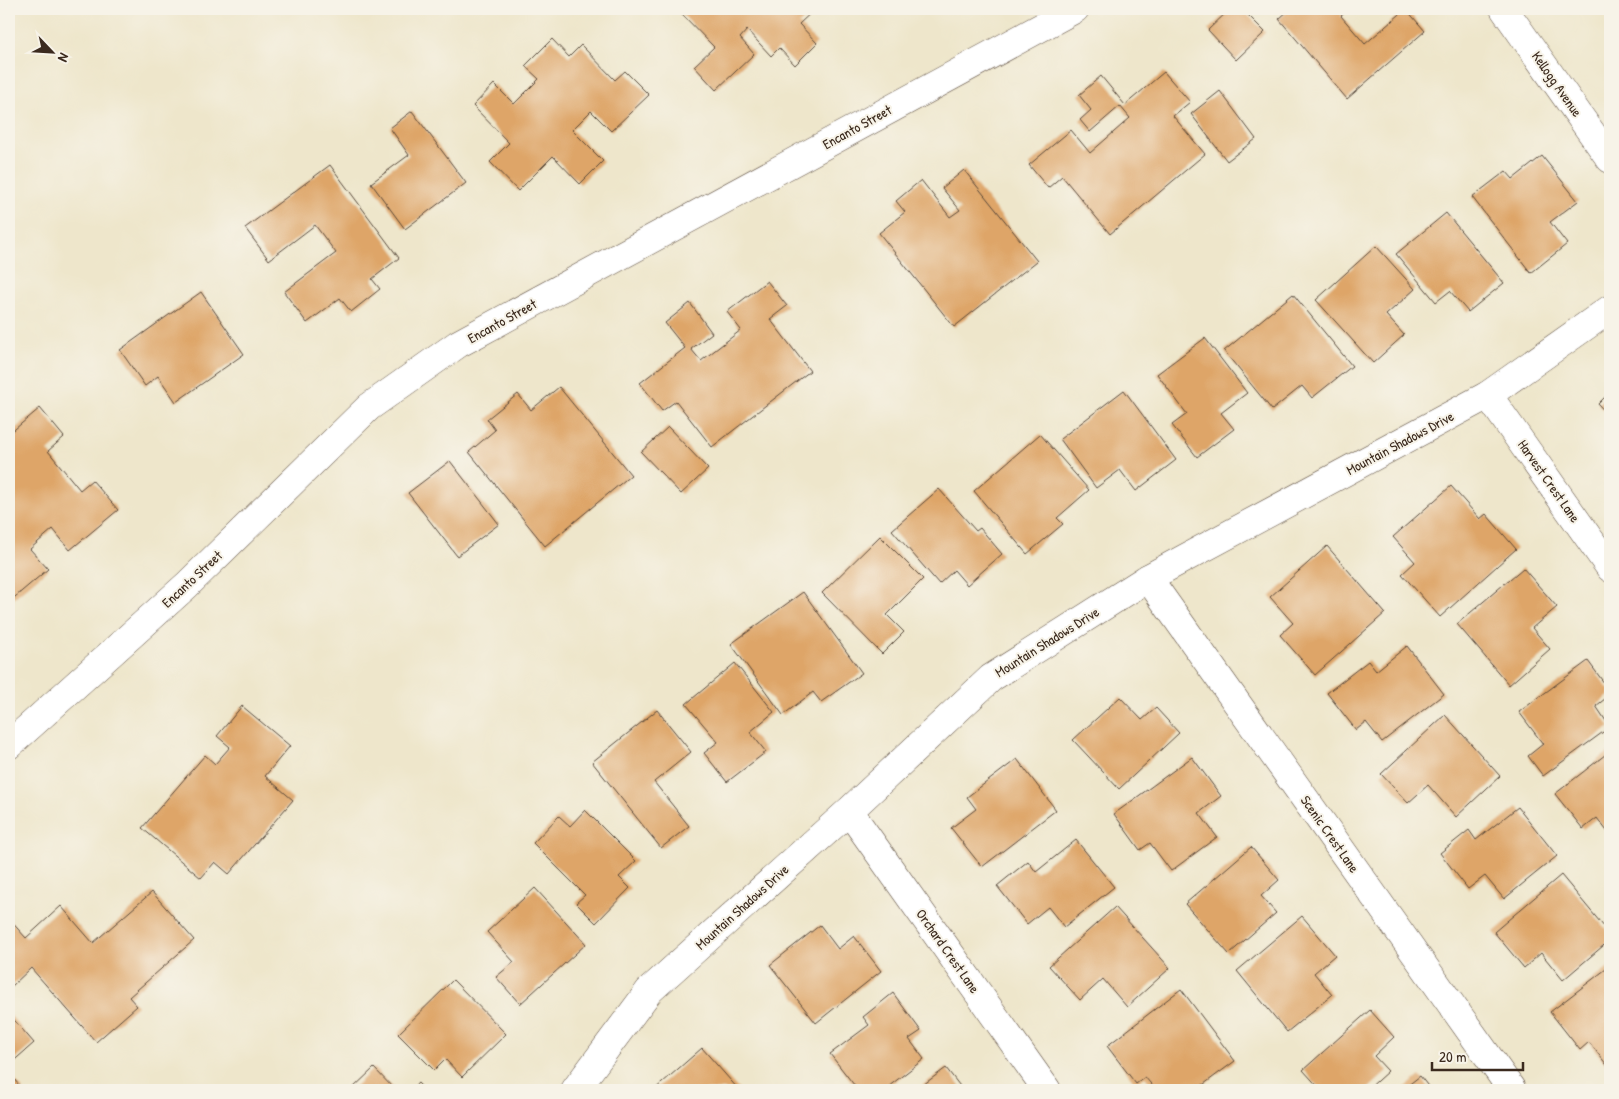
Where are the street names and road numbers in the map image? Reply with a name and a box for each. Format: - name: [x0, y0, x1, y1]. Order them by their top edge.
- street label: Kellogg Avenue: [1527, 47, 1587, 121]
- street label: Encanto Street: [819, 100, 895, 153]
- street label: Encanto Street: [464, 294, 540, 347]
- street label: Mountain Shadows Drive: [1343, 406, 1457, 479]
- street label: Harvest Crest Lane: [1514, 436, 1585, 526]
- street label: Encanto Street: [157, 546, 226, 612]
- street label: Mountain Shadows Drive: [991, 602, 1103, 681]
- street label: Scenic Crest Lane: [1297, 791, 1364, 876]
- street label: Mountain Shadows Drive: [691, 859, 793, 954]
- street label: Orchard Crest Lane: [912, 905, 985, 997]

